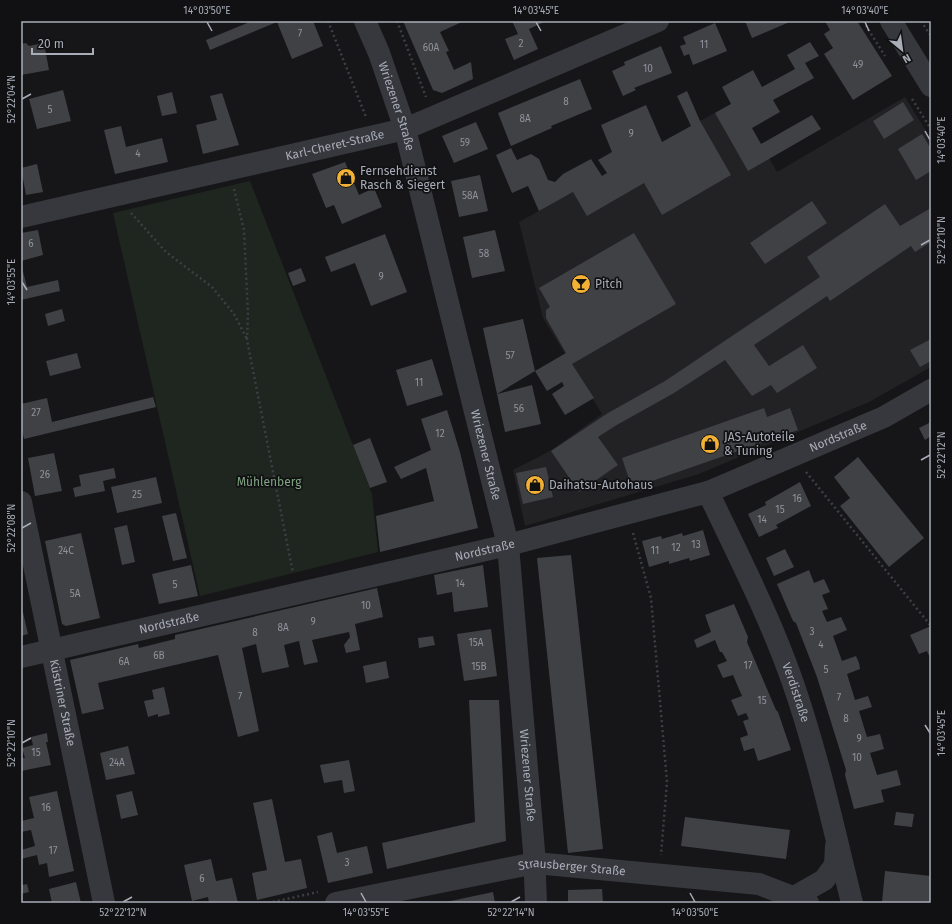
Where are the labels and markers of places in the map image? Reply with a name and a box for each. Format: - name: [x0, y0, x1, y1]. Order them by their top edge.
- place label: Fernsehdienst Rasch & Siegert: [360, 164, 446, 192]
- shop icon: Fernsehdienst Rasch & Siegert: [335, 167, 357, 189]
- bar icon: Pitch: [570, 273, 592, 295]
- place label: Pitch: [595, 277, 622, 291]
- place label: JAS-Autoteile & Tuning: [724, 430, 795, 458]
- shop icon: JAS-Autoteile & Tuning: [699, 433, 721, 455]
- shop icon: Daihatsu-Autohaus: [524, 474, 546, 496]
- place label: Daihatsu-Autohaus: [549, 478, 653, 492]

